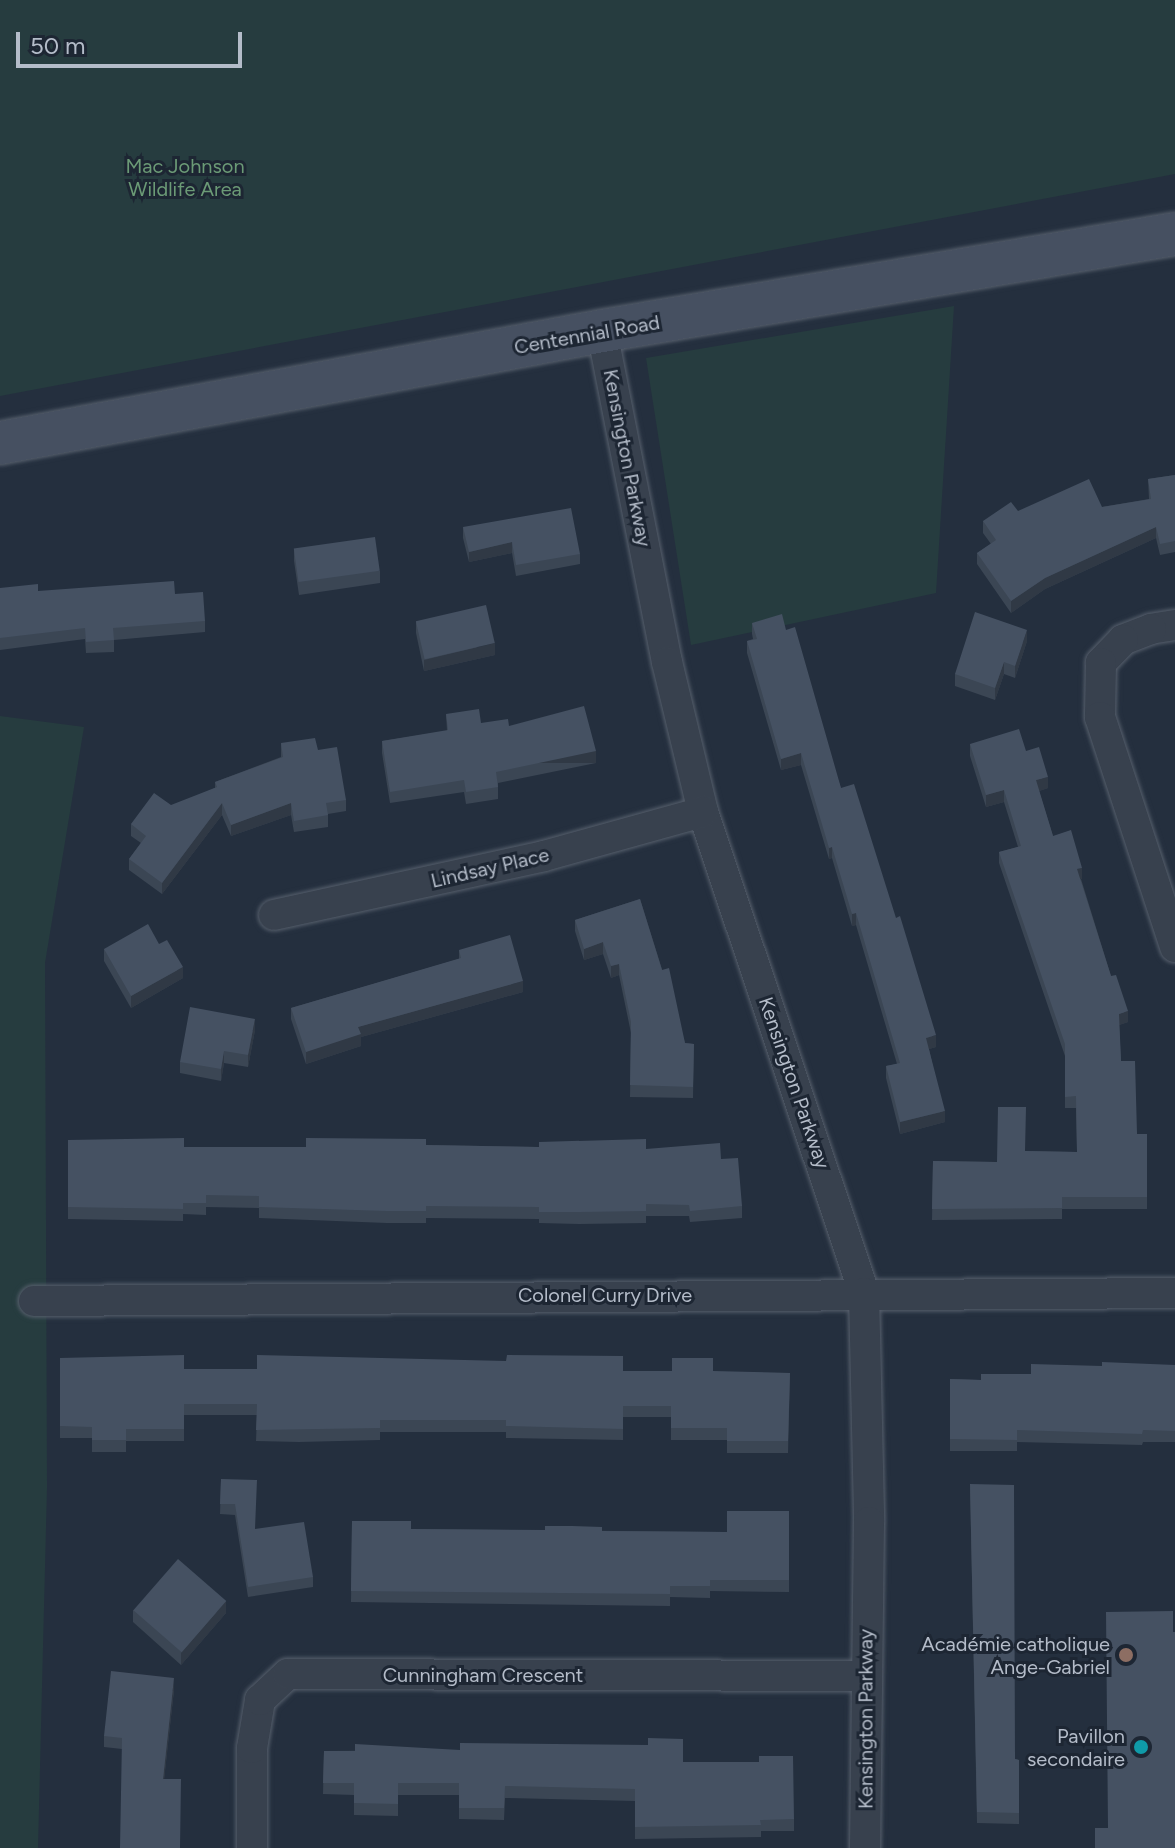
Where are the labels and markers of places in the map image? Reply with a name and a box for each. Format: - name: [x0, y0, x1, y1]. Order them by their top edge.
- place label: Académie catholique Ange-Gabriel: [921, 1632, 1110, 1679]
- marker: Académie catholique Ange-Gabriel: [1117, 1646, 1135, 1664]
- place label: Pavillon secondaire: [1027, 1724, 1125, 1771]
- marker: Pavillon secondaire: [1132, 1738, 1150, 1756]

